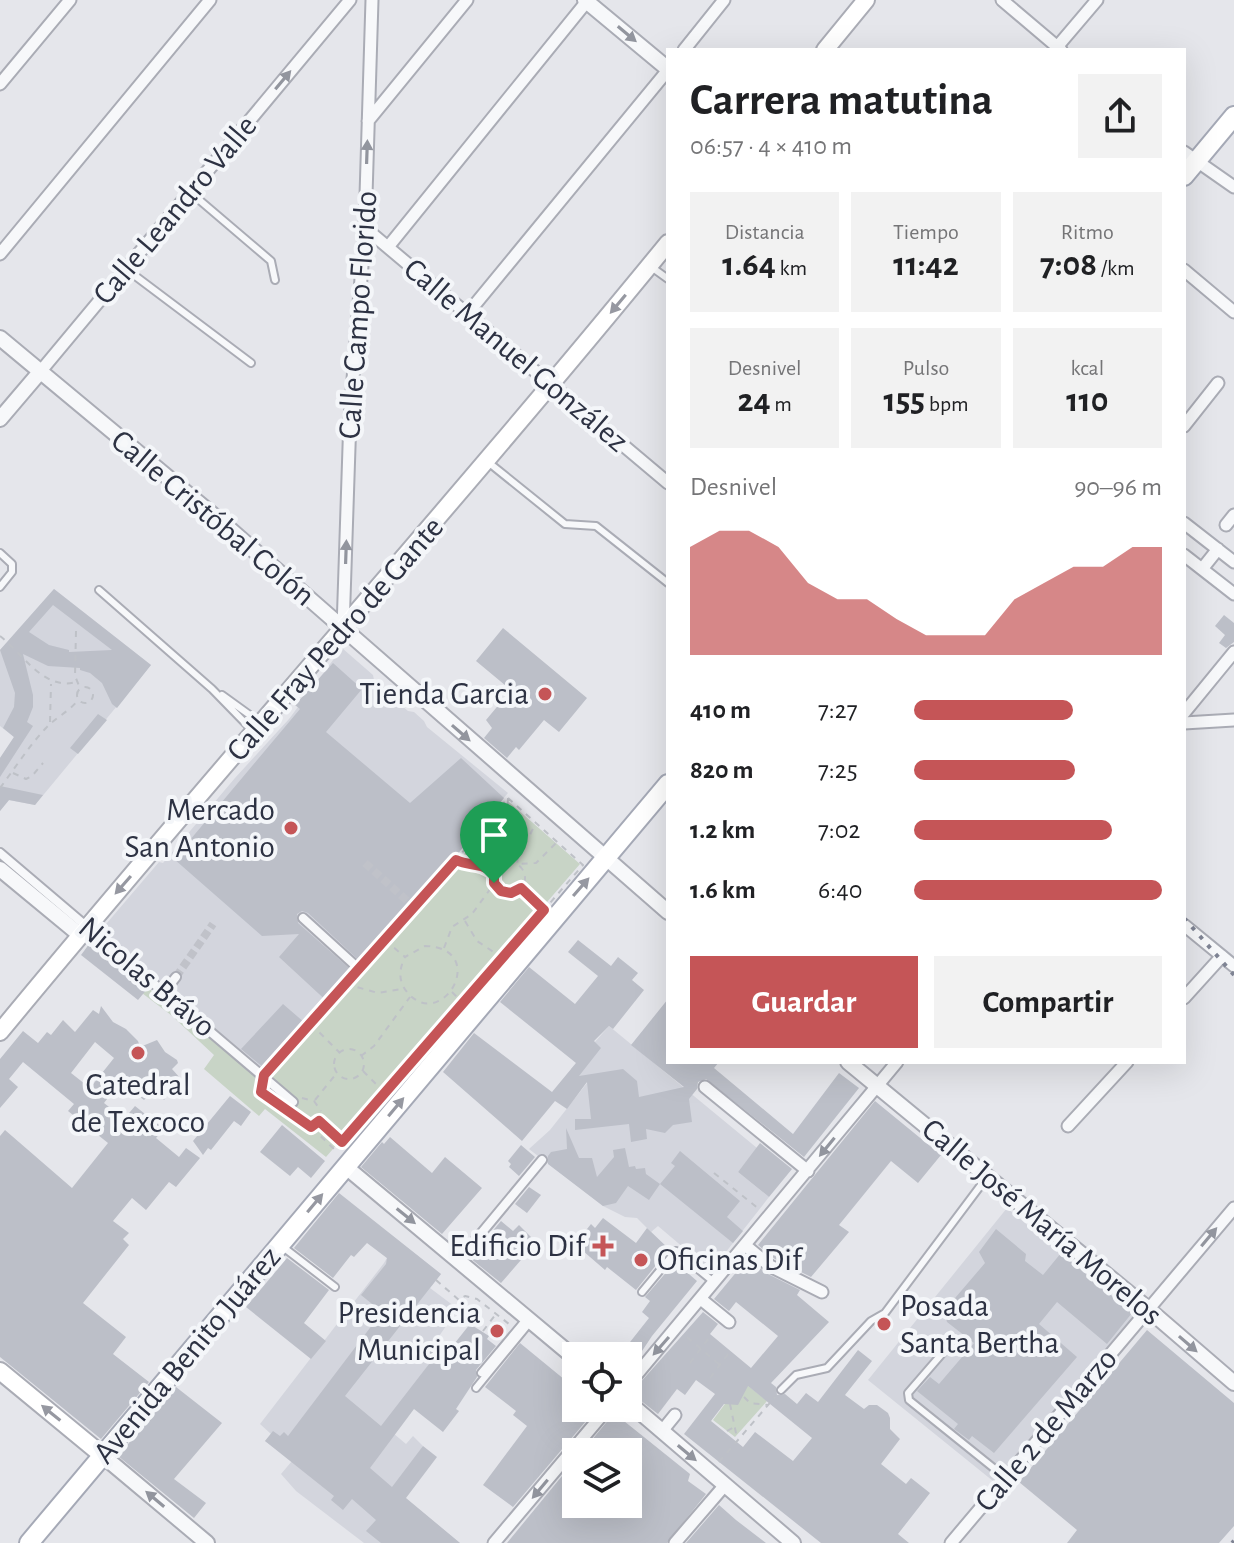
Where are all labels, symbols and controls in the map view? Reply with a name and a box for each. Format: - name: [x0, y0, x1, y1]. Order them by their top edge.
- one-way arrow: [616, 25, 636, 42]
- one-way arrow: [274, 70, 291, 90]
- button: share: [1078, 74, 1162, 158]
- text: Carrera matutina: [690, 79, 993, 123]
- street label: Calle Leandro Valle: [87, 110, 263, 310]
- text: 06:57 · 4 × 410 m: [690, 133, 852, 159]
- one-way arrow: [361, 139, 373, 164]
- street label: Calle Campo Florido: [333, 190, 383, 440]
- text: Distancia: [725, 221, 805, 243]
- text: Tiempo: [893, 221, 959, 243]
- text: Ritmo: [1061, 221, 1114, 243]
- text: 1.64: [722, 248, 776, 282]
- text: 11:42: [893, 248, 959, 282]
- text: 7:08: [1040, 248, 1097, 282]
- street label: Calle Manuel González: [398, 252, 634, 458]
- text: km: [776, 257, 807, 279]
- text: /km: [1097, 257, 1135, 279]
- one-way arrow: [610, 293, 627, 314]
- text: Desnivel: [728, 357, 802, 379]
- text: Pulso: [903, 357, 949, 379]
- text: kcal: [1071, 357, 1104, 379]
- text: 24: [737, 384, 771, 418]
- text: 155: [883, 384, 925, 418]
- text: 110: [1066, 384, 1108, 418]
- text: m: [771, 393, 792, 415]
- text: bpm: [925, 393, 969, 415]
- street label: Calle Cristóbal Colón: [105, 424, 321, 612]
- text: Desnivel: [690, 474, 777, 500]
- text: 90–96 m: [1074, 474, 1162, 500]
- street label: Calle Fray Pedro de Gante: [221, 511, 449, 767]
- one-way arrow: [339, 539, 352, 564]
- place label: Tienda Garcia: [359, 678, 529, 710]
- marker: Tienda Garcia: [536, 685, 554, 703]
- text: 410 m: [690, 697, 751, 723]
- text: 7:27: [818, 697, 857, 723]
- one-way arrow: [451, 723, 470, 741]
- text: 820 m: [690, 757, 754, 783]
- text: 7:25: [818, 757, 858, 783]
- place label: Mercado San Antonio: [124, 794, 275, 863]
- pin: [460, 801, 528, 883]
- icon: arrive: [472, 813, 516, 857]
- text: 1.2 km: [690, 817, 755, 843]
- text: 7:02: [818, 817, 860, 843]
- marker: Mercado San Antonio: [282, 819, 300, 837]
- one-way arrow: [115, 875, 132, 895]
- one-way arrow: [572, 877, 589, 897]
- text: 1.6 km: [690, 877, 756, 903]
- text: 6:40: [818, 877, 862, 903]
- street label: Nicolas Brávo: [73, 911, 221, 1043]
- button: Guardar: [690, 956, 918, 1048]
- button: Compartir: [934, 956, 1162, 1048]
- marker: Catedral de Texcoco: [129, 1044, 147, 1062]
- place label: Catedral de Texcoco: [71, 1069, 205, 1138]
- one-way arrow: [387, 1097, 404, 1117]
- street label: Calle José María Morelos: [916, 1113, 1168, 1331]
- one-way arrow: [819, 1136, 836, 1157]
- one-way arrow: [306, 1193, 323, 1213]
- one-way arrow: [396, 1208, 416, 1224]
- one-way arrow: [1200, 1227, 1217, 1247]
- place label: Edificio Dif: [449, 1230, 587, 1262]
- marker: Edificio Dif: [592, 1235, 614, 1257]
- street label: Avenida Benito Juárez: [87, 1241, 287, 1469]
- place label: Oficinas Dif: [657, 1244, 804, 1276]
- marker: Oficinas Dif: [632, 1251, 650, 1269]
- place label: Posada Santa Bertha: [900, 1290, 1059, 1359]
- place label: Presidencia Municipal: [337, 1297, 481, 1366]
- marker: Posada Santa Bertha: [875, 1315, 893, 1333]
- marker: Presidencia Municipal: [488, 1322, 506, 1340]
- one-way arrow: [1178, 1335, 1198, 1352]
- one-way arrow: [653, 1336, 670, 1356]
- map controls: [562, 1342, 642, 1518]
- button: locate: [562, 1342, 642, 1422]
- street label: Calle 2 de Marzo: [969, 1342, 1123, 1518]
- one-way arrow: [41, 1405, 61, 1422]
- button: layers: [562, 1438, 642, 1518]
- one-way arrow: [677, 1444, 697, 1461]
- one-way arrow: [532, 1478, 549, 1498]
- one-way arrow: [145, 1491, 165, 1508]

